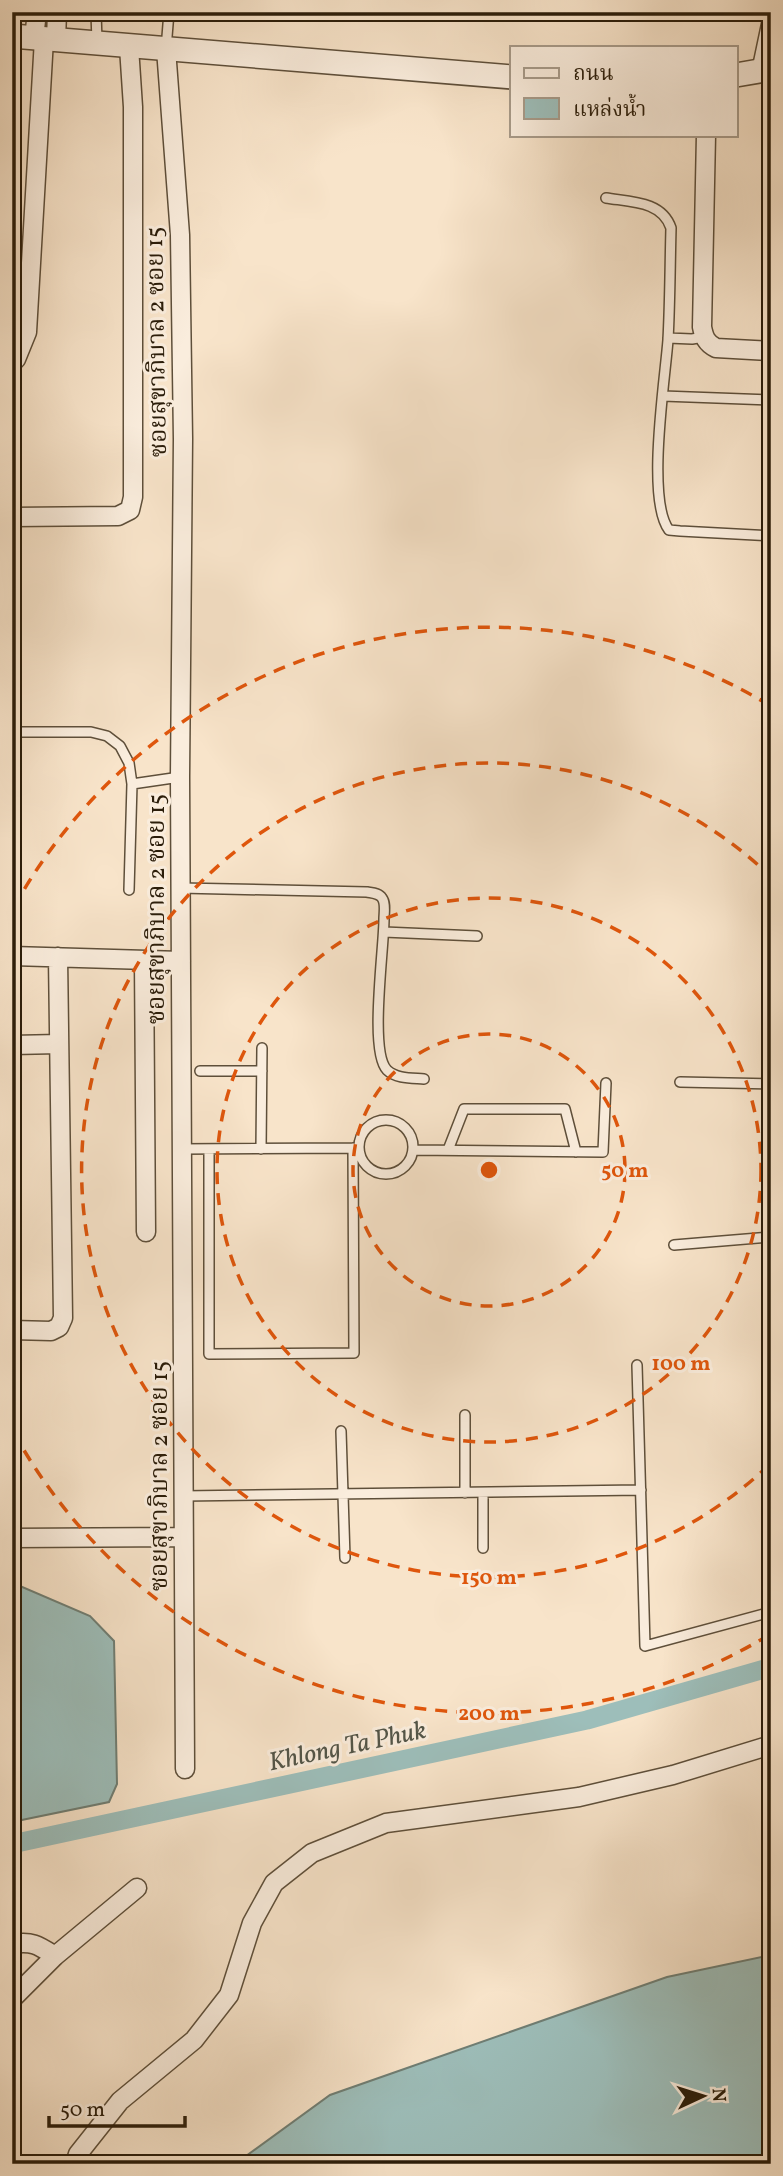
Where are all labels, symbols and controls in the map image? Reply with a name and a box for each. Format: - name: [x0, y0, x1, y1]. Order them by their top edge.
- legend: [510, 46, 738, 136]
- text: ถนน: [573, 60, 614, 89]
- text: แหล่งน้ำ: [573, 93, 646, 125]
- street label: ซอยสุขาภิบาล 2 ซอย 15: [139, 226, 177, 458]
- street label: ซอยสุขาภิบาล 2 ซอย 15: [141, 794, 175, 1024]
- text: 50 m: [601, 1157, 649, 1186]
- centre of rings: [477, 1158, 501, 1182]
- text: 100 m: [651, 1350, 711, 1379]
- street label: ซอยสุขาภิบาล 2 ซอย 15: [144, 1361, 178, 1591]
- text: 150 m: [461, 1564, 517, 1593]
- text: 200 m: [458, 1700, 520, 1729]
- water label: Khlong Ta Phuk: [265, 1713, 430, 1781]
- north arrow: [668, 2060, 738, 2130]
- scale bar: [49, 2085, 186, 2129]
- text: N: [705, 2087, 731, 2103]
- text: 50 m: [60, 2096, 105, 2125]

